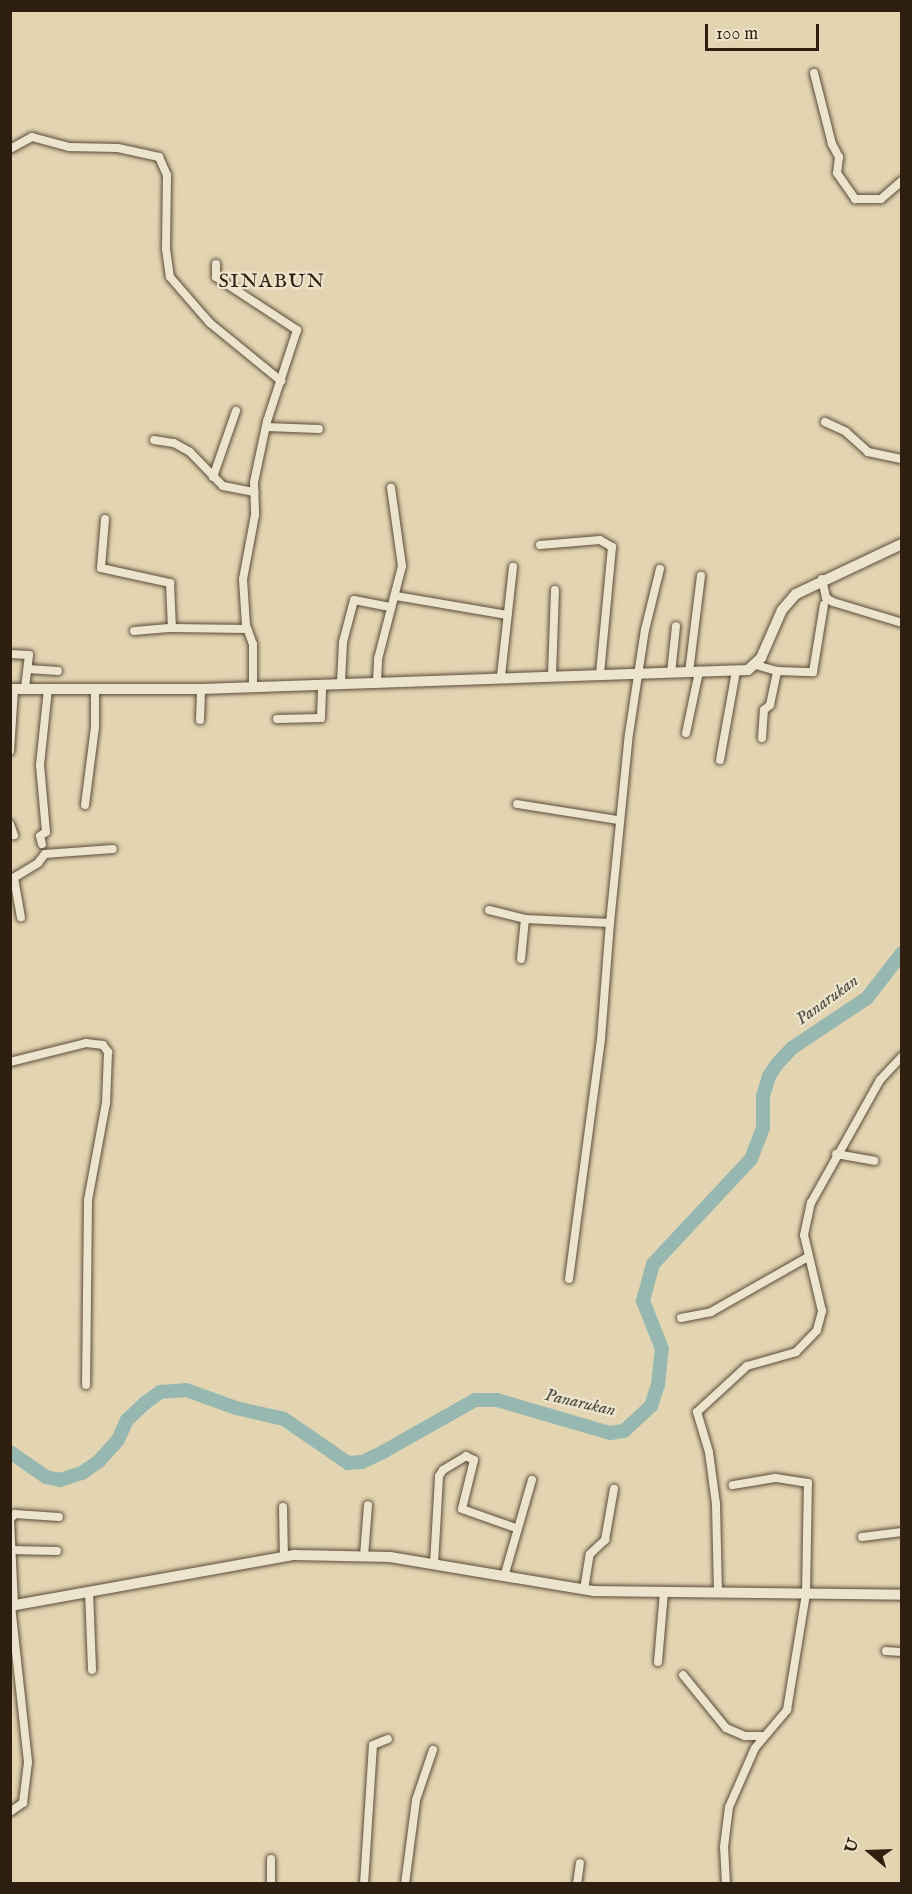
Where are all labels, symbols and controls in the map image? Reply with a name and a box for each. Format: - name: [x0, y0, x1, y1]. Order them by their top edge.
- scale bar: [708, 12, 822, 50]
- text: 100 m: [716, 23, 758, 46]
- district label: SINABUN: [219, 269, 325, 293]
- water label: Panarukan: [792, 971, 864, 1031]
- water label: Panarukan: [542, 1385, 618, 1423]
- north arrow: [840, 1822, 900, 1882]
- text: U: [841, 1836, 865, 1856]

